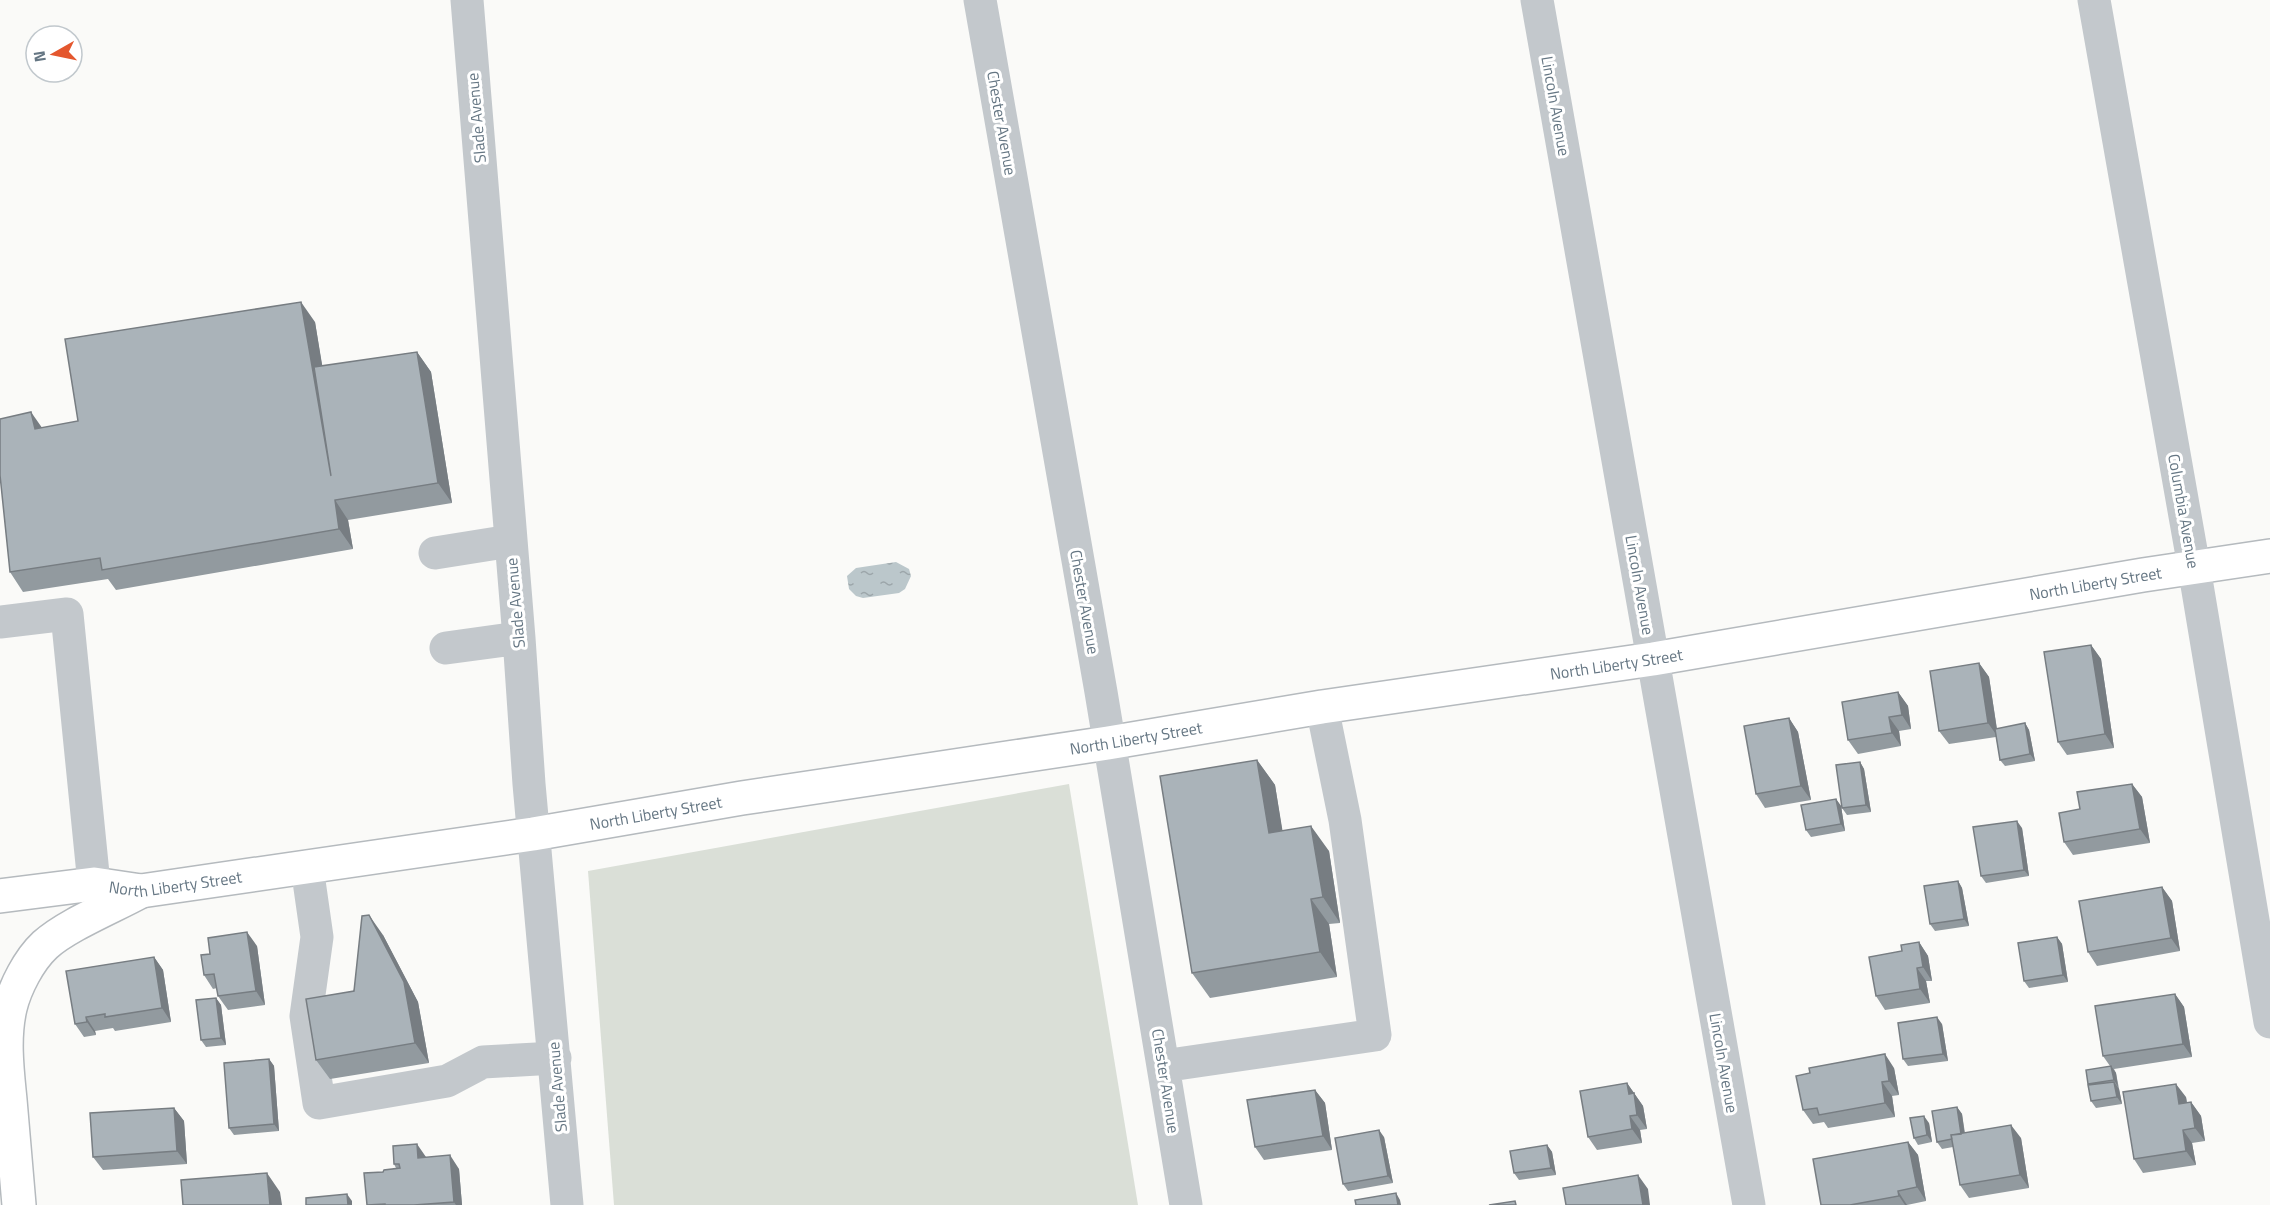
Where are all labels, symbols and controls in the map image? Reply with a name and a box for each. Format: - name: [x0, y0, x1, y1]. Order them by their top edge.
- north arrow: [24, 24, 84, 84]
- text: N: [26, 49, 52, 64]
- street label: Lincoln Avenue: [1535, 54, 1577, 158]
- street label: Chester Avenue: [981, 69, 1023, 177]
- street label: Slade Avenue: [460, 72, 492, 164]
- street label: Columbia Avenue: [2162, 452, 2206, 570]
- street label: Lincoln Avenue: [1619, 533, 1661, 637]
- street label: Chester Avenue: [1064, 548, 1106, 656]
- street label: Slade Avenue: [499, 557, 531, 649]
- street label: North Liberty Street: [2027, 560, 2164, 606]
- street label: North Liberty Street: [1548, 642, 1685, 686]
- street label: North Liberty Street: [1068, 715, 1204, 761]
- street label: North Liberty Street: [588, 790, 724, 836]
- street label: North Liberty Street: [107, 864, 244, 903]
- street label: Lincoln Avenue: [1703, 1011, 1745, 1115]
- street label: Chester Avenue: [1146, 1027, 1186, 1135]
- street label: Slade Avenue: [541, 1041, 573, 1133]

